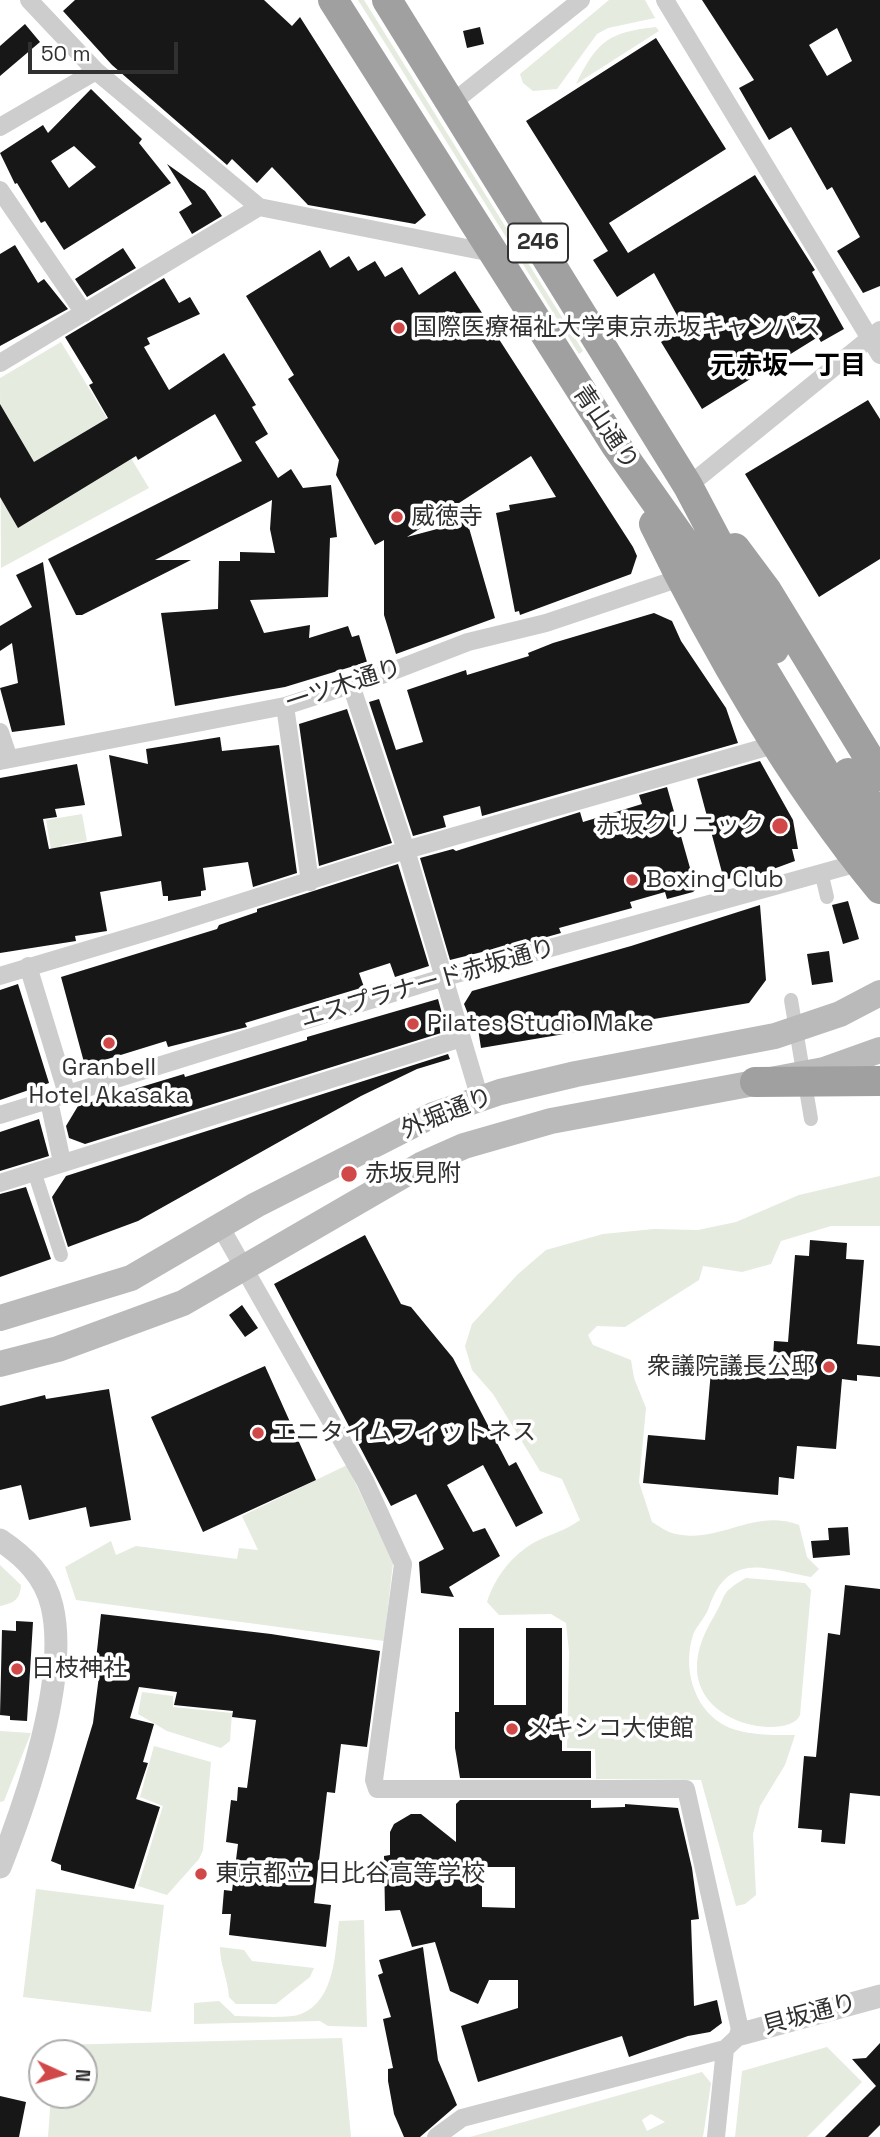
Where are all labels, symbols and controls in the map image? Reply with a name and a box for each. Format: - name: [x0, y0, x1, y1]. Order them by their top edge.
- scale bar: [32, 28, 182, 72]
- text: 50 m: [41, 40, 91, 67]
- road number: 246: [508, 224, 568, 262]
- place label: 国際医療福祉大学東京赤坂キャンパス: [413, 314, 821, 342]
- marker: 国際医療福祉大学東京赤坂キャンパス: [391, 320, 407, 336]
- district label: 元赤坂一丁目: [710, 351, 866, 383]
- street label: 青山通り: [566, 380, 644, 476]
- place label: 威徳寺: [411, 503, 483, 531]
- marker: 威徳寺: [389, 509, 405, 525]
- street label: 一ツ木通り: [282, 654, 406, 718]
- place label: 赤坂クリニック: [596, 812, 764, 840]
- marker: 赤坂クリニック: [770, 816, 790, 836]
- place label: Boxing Club: [646, 866, 784, 894]
- marker: Boxing Club: [624, 872, 640, 888]
- street label: エスプラナード赤坂通り: [297, 934, 559, 1034]
- place label: Pilates Studio Make: [427, 1010, 654, 1038]
- marker: Pilates Studio Make: [405, 1016, 421, 1032]
- marker: Granbell Hotel Akasaka: [101, 1035, 117, 1051]
- place label: Granbell Hotel Akasaka: [28, 1054, 190, 1110]
- street label: 外堀通り: [397, 1083, 497, 1145]
- place label: 赤坂見附: [365, 1160, 461, 1188]
- marker: 赤坂見附: [339, 1164, 359, 1184]
- place label: 衆議院議長公邸: [647, 1353, 815, 1381]
- marker: 衆議院議長公邸: [821, 1359, 837, 1375]
- place label: エニタイムフィットネス: [272, 1419, 536, 1447]
- marker: エニタイムフィットネス: [250, 1425, 266, 1441]
- place label: 日枝神社: [31, 1655, 127, 1683]
- marker: 日枝神社: [9, 1661, 25, 1677]
- place label: メキシコ大使館: [526, 1715, 694, 1743]
- marker: メキシコ大使館: [504, 1721, 520, 1737]
- place label: 東京都立 日比谷高等学校: [215, 1860, 485, 1888]
- marker: 東京都立 日比谷高等学校: [193, 1866, 209, 1882]
- street label: 貝坂通り: [760, 1989, 860, 2041]
- north arrow: [28, 2039, 98, 2109]
- text: N: [70, 2068, 95, 2083]

